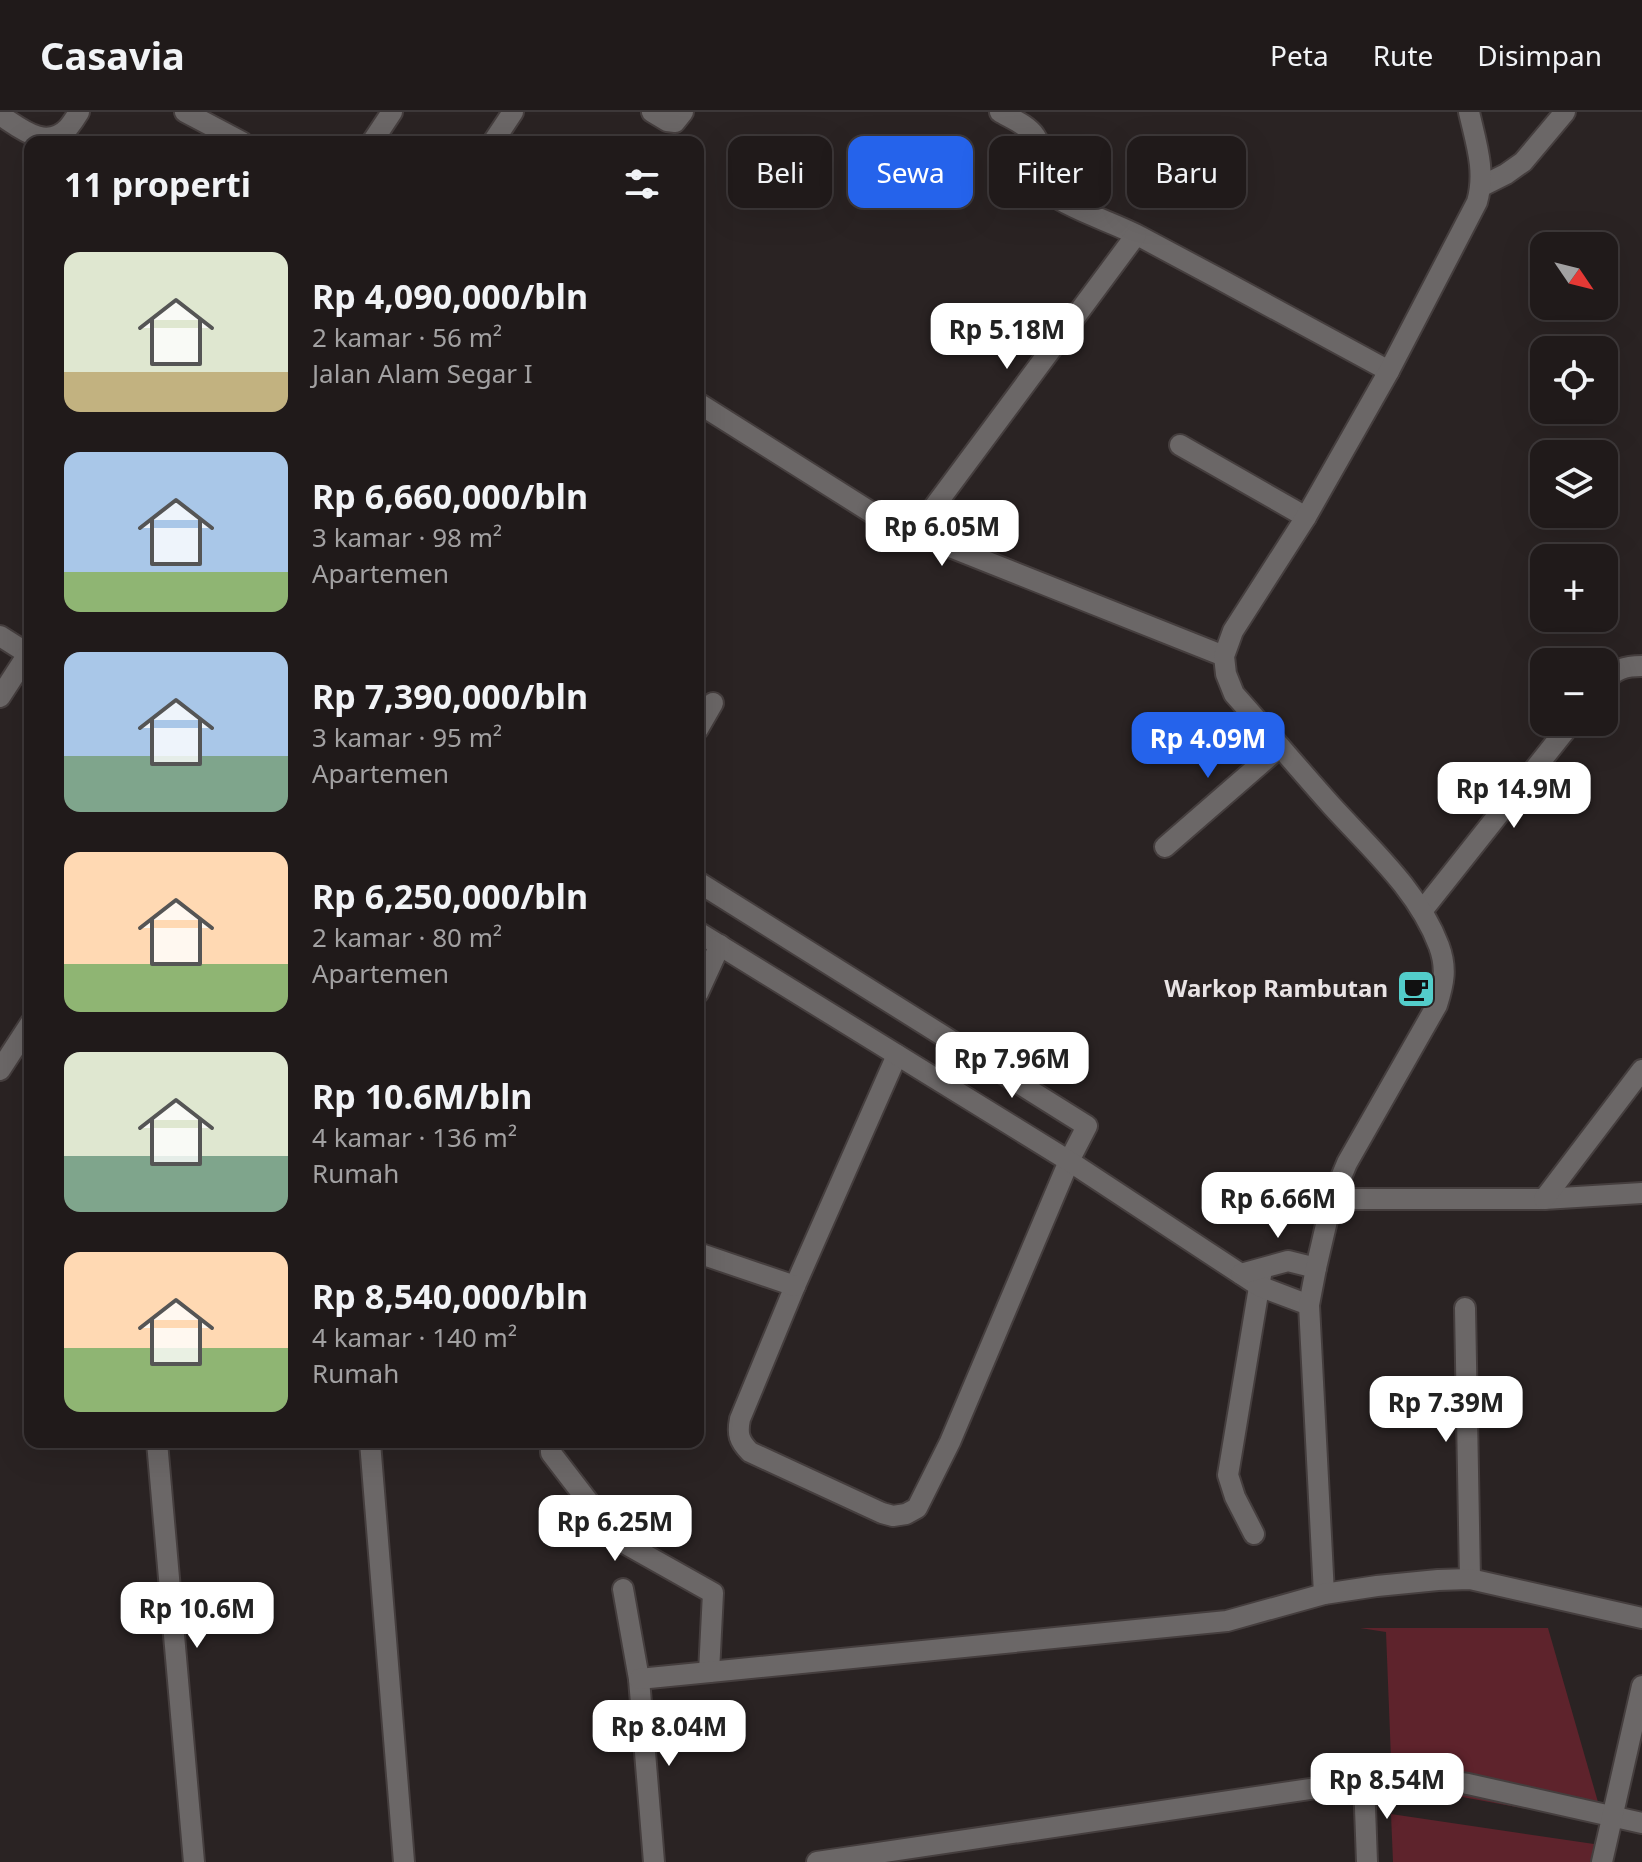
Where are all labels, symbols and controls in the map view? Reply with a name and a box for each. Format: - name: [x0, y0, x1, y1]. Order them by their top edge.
- text: Casavia: [40, 29, 185, 81]
- text: Peta: [1270, 36, 1329, 74]
- text: Rute: [1373, 36, 1433, 74]
- text: Disimpan: [1477, 36, 1602, 74]
- chip: Beli: [728, 136, 832, 208]
- chip: Sewa: [848, 136, 973, 208]
- chip: Filter: [989, 136, 1111, 208]
- chip: Baru: [1127, 136, 1246, 208]
- text: 11 properti: [64, 161, 251, 207]
- icon: filters: [620, 162, 664, 206]
- north arrow: [1530, 232, 1618, 320]
- map controls: [1530, 232, 1618, 736]
- text: Rp 4,090,000/bln: [312, 273, 588, 319]
- icon: home: [128, 284, 224, 380]
- pin: Rp 5.18M: [924, 303, 1090, 371]
- text: Rp 5.18M: [949, 311, 1065, 347]
- text: 2 kamar · 56 m²: [312, 319, 502, 355]
- button: locate: [1530, 336, 1618, 424]
- text: Jalan Alam Segar I: [312, 355, 533, 391]
- button: layers: [1530, 440, 1618, 528]
- text: Rp 6,660,000/bln: [312, 473, 588, 519]
- icon: home: [128, 484, 224, 580]
- pin: Rp 6.05M: [859, 500, 1025, 568]
- text: Rp 6.05M: [884, 508, 1000, 544]
- text: 3 kamar · 98 m²: [312, 519, 502, 555]
- button: +: [1530, 544, 1618, 632]
- text: Apartemen: [312, 555, 449, 591]
- button: −: [1530, 648, 1618, 736]
- text: Rp 7,390,000/bln: [312, 673, 588, 719]
- icon: home: [128, 684, 224, 780]
- pin: Rp 4.09M: [1125, 712, 1291, 780]
- text: 3 kamar · 95 m²: [312, 719, 502, 755]
- text: Rp 4.09M: [1150, 720, 1266, 756]
- text: Apartemen: [312, 755, 449, 791]
- pin: Rp 14.9M: [1431, 762, 1597, 830]
- text: Rp 14.9M: [1456, 770, 1572, 806]
- text: Rp 6,250,000/bln: [312, 873, 588, 919]
- icon: home: [128, 884, 224, 980]
- text: 2 kamar · 80 m²: [312, 919, 502, 955]
- text: Apartemen: [312, 955, 449, 991]
- cafe icon: Warkop Rambutan: [1395, 968, 1437, 1010]
- place label: Warkop Rambutan: [1164, 971, 1388, 1004]
- pin: Rp 7.96M: [929, 1032, 1095, 1100]
- text: Rp 7.96M: [954, 1040, 1070, 1076]
- text: Rp 10.6M/bln: [312, 1073, 532, 1119]
- icon: home: [128, 1084, 224, 1180]
- text: 4 kamar · 136 m²: [312, 1119, 517, 1155]
- text: Rumah: [312, 1155, 399, 1191]
- pin: Rp 6.66M: [1195, 1172, 1361, 1240]
- text: Rp 6.66M: [1220, 1180, 1336, 1216]
- text: Rp 8,540,000/bln: [312, 1273, 588, 1319]
- icon: home: [128, 1284, 224, 1380]
- text: 4 kamar · 140 m²: [312, 1319, 517, 1355]
- text: Rumah: [312, 1355, 399, 1391]
- pin: Rp 7.39M: [1363, 1376, 1529, 1444]
- text: Rp 7.39M: [1388, 1384, 1504, 1420]
- pin: Rp 6.25M: [532, 1495, 698, 1563]
- text: Rp 6.25M: [557, 1503, 673, 1539]
- pin: Rp 10.6M: [114, 1582, 280, 1650]
- text: Rp 10.6M: [139, 1590, 255, 1626]
- pin: Rp 8.04M: [586, 1700, 752, 1768]
- text: Rp 8.04M: [611, 1708, 727, 1744]
- pin: Rp 8.54M: [1304, 1753, 1470, 1821]
- text: Rp 8.54M: [1329, 1761, 1445, 1797]

